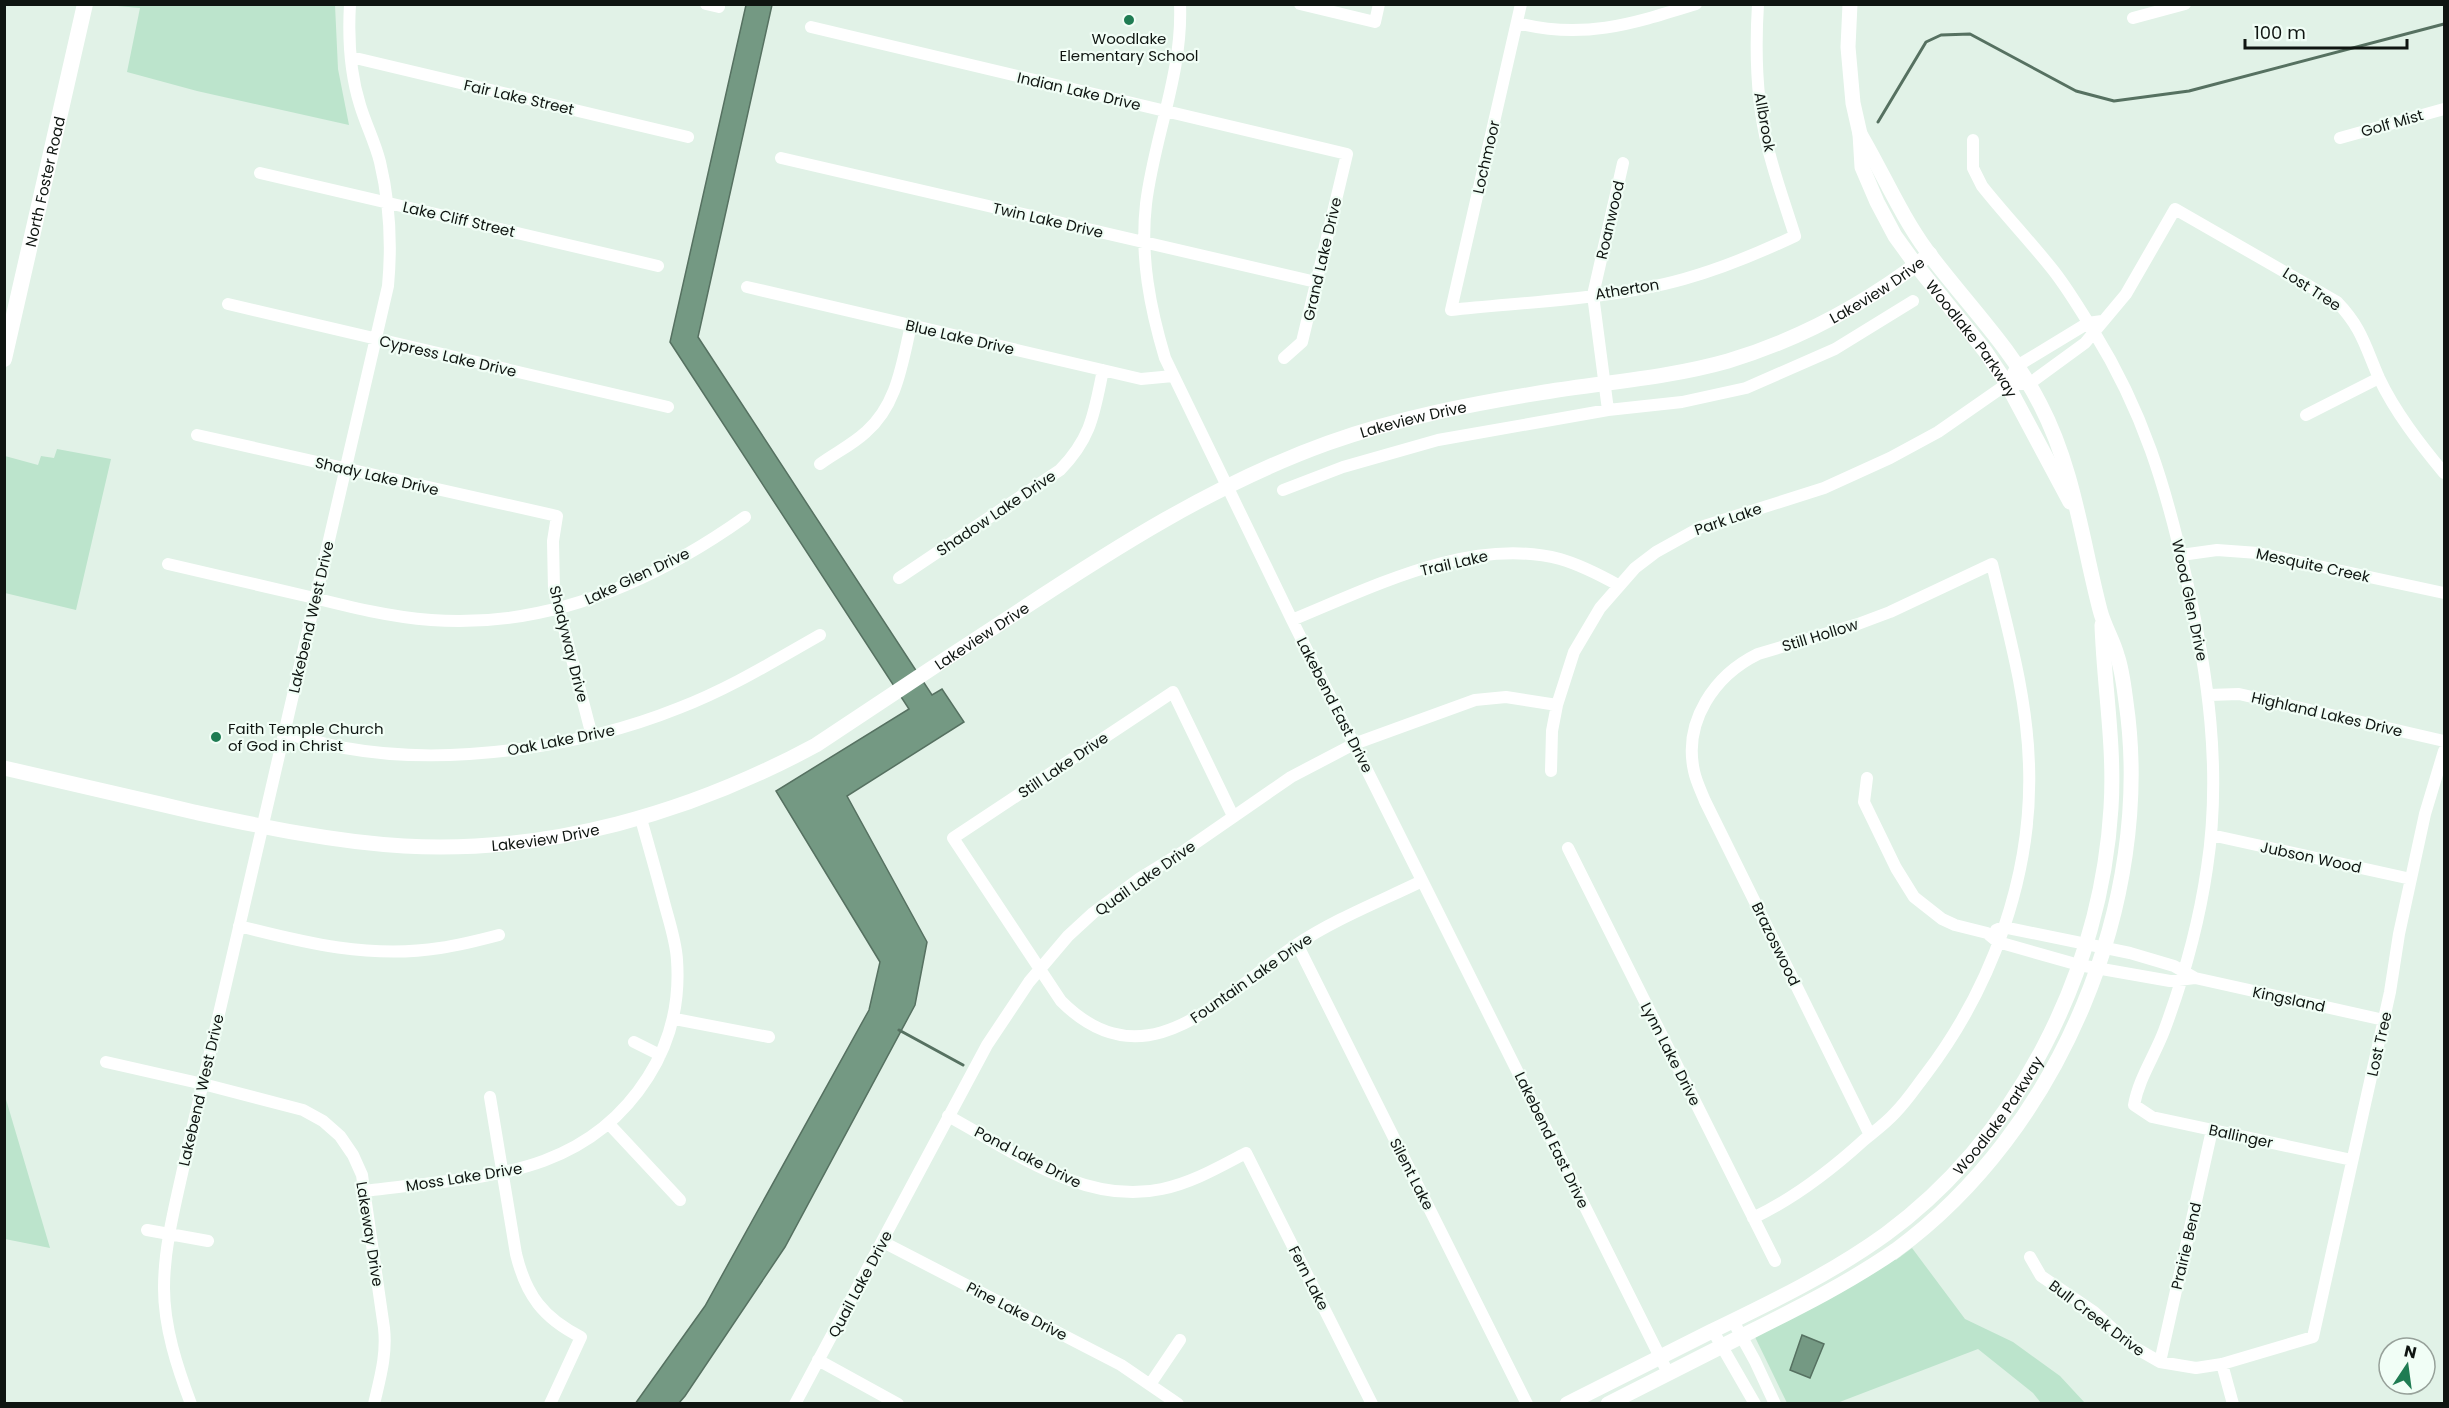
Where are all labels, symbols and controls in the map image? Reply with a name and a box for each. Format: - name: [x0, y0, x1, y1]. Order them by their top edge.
- scale bar: [2245, 12, 2407, 50]
- marker: Woodlake Elementary School: [1122, 13, 1136, 27]
- text: 100 m: [2254, 20, 2306, 45]
- place label: Woodlake Elementary School: [1059, 28, 1199, 66]
- street label: Indian Lake Drive: [1015, 67, 1143, 115]
- street label: Fair Lake Street: [462, 74, 576, 120]
- street label: Allbrook: [1749, 91, 1781, 154]
- street label: Golf Mist: [2358, 104, 2426, 142]
- street label: North Foster Road: [19, 114, 70, 249]
- street label: Lochmoor: [1467, 118, 1505, 196]
- street label: Roanwood: [1591, 179, 1629, 261]
- street label: Grand Lake Drive: [1298, 195, 1346, 323]
- street label: Lake Cliff Street: [401, 196, 517, 242]
- street label: Twin Lake Drive: [991, 197, 1105, 243]
- street label: Lakeview Drive: [1826, 252, 1929, 328]
- street label: Lost Tree: [2279, 262, 2345, 316]
- street label: Atherton: [1593, 274, 1661, 304]
- street label: Woodlake Parkway: [1921, 275, 2023, 401]
- street label: Blue Lake Drive: [904, 314, 1016, 360]
- street label: Cypress Lake Drive: [377, 330, 519, 382]
- street label: Lakeview Drive: [1357, 396, 1468, 442]
- street label: Shady Lake Drive: [313, 452, 441, 500]
- street label: Shadow Lake Drive: [932, 465, 1060, 561]
- street label: Park Lake: [1692, 498, 1764, 540]
- street label: Wood Glen Drive: [2167, 537, 2213, 663]
- street label: Lakebend West Drive: [283, 539, 339, 695]
- street label: Lake Glen Drive: [581, 542, 693, 610]
- street label: Mesquite Creek: [2254, 543, 2372, 587]
- street label: Trail Lake: [1418, 545, 1490, 581]
- street label: Shadyway Drive: [544, 583, 594, 705]
- street label: Lakeview Drive: [930, 597, 1033, 674]
- street label: Still Hollow: [1779, 613, 1861, 657]
- street label: Lakebend East Drive: [1292, 634, 1378, 776]
- street label: Highland Lakes Drive: [2249, 686, 2405, 742]
- place label: Faith Temple Church of God in Christ: [228, 718, 384, 756]
- street label: Oak Lake Drive: [506, 719, 616, 761]
- street label: Still Lake Drive: [1014, 727, 1112, 803]
- marker: Faith Temple Church of God in Christ: [209, 730, 223, 744]
- street label: Lakeview Drive: [491, 818, 601, 855]
- street label: Quail Lake Drive: [1091, 835, 1199, 921]
- street label: Jubson Wood: [2259, 836, 2363, 878]
- street label: Brazoswood: [1747, 899, 1805, 989]
- street label: Fountain Lake Drive: [1186, 928, 1316, 1028]
- street label: Kingsland: [2251, 981, 2327, 1017]
- street label: Lynn Lake Drive: [1636, 999, 1706, 1109]
- street label: Lost Tree: [2361, 1010, 2397, 1078]
- street label: Lakebend West Drive: [173, 1012, 229, 1168]
- street label: Woodlake Parkway: [1948, 1052, 2048, 1179]
- street label: Lakebend East Drive: [1510, 1068, 1594, 1212]
- street label: Ballinger: [2207, 1119, 2275, 1153]
- street label: Pond Lake Drive: [971, 1121, 1085, 1193]
- street label: Silent Lake: [1385, 1134, 1439, 1214]
- street label: Moss Lake Drive: [404, 1157, 524, 1197]
- street label: Lakeway Drive: [351, 1180, 389, 1288]
- street label: Prairie Bend: [2166, 1200, 2206, 1292]
- street label: Quail Lake Drive: [823, 1227, 897, 1341]
- street label: Fern Lake: [1284, 1242, 1334, 1314]
- street label: Bull Creek Drive: [2045, 1275, 2149, 1361]
- street label: Pine Lake Drive: [963, 1277, 1071, 1345]
- north arrow: [2377, 1336, 2437, 1396]
- text: N: [2402, 1339, 2419, 1364]

